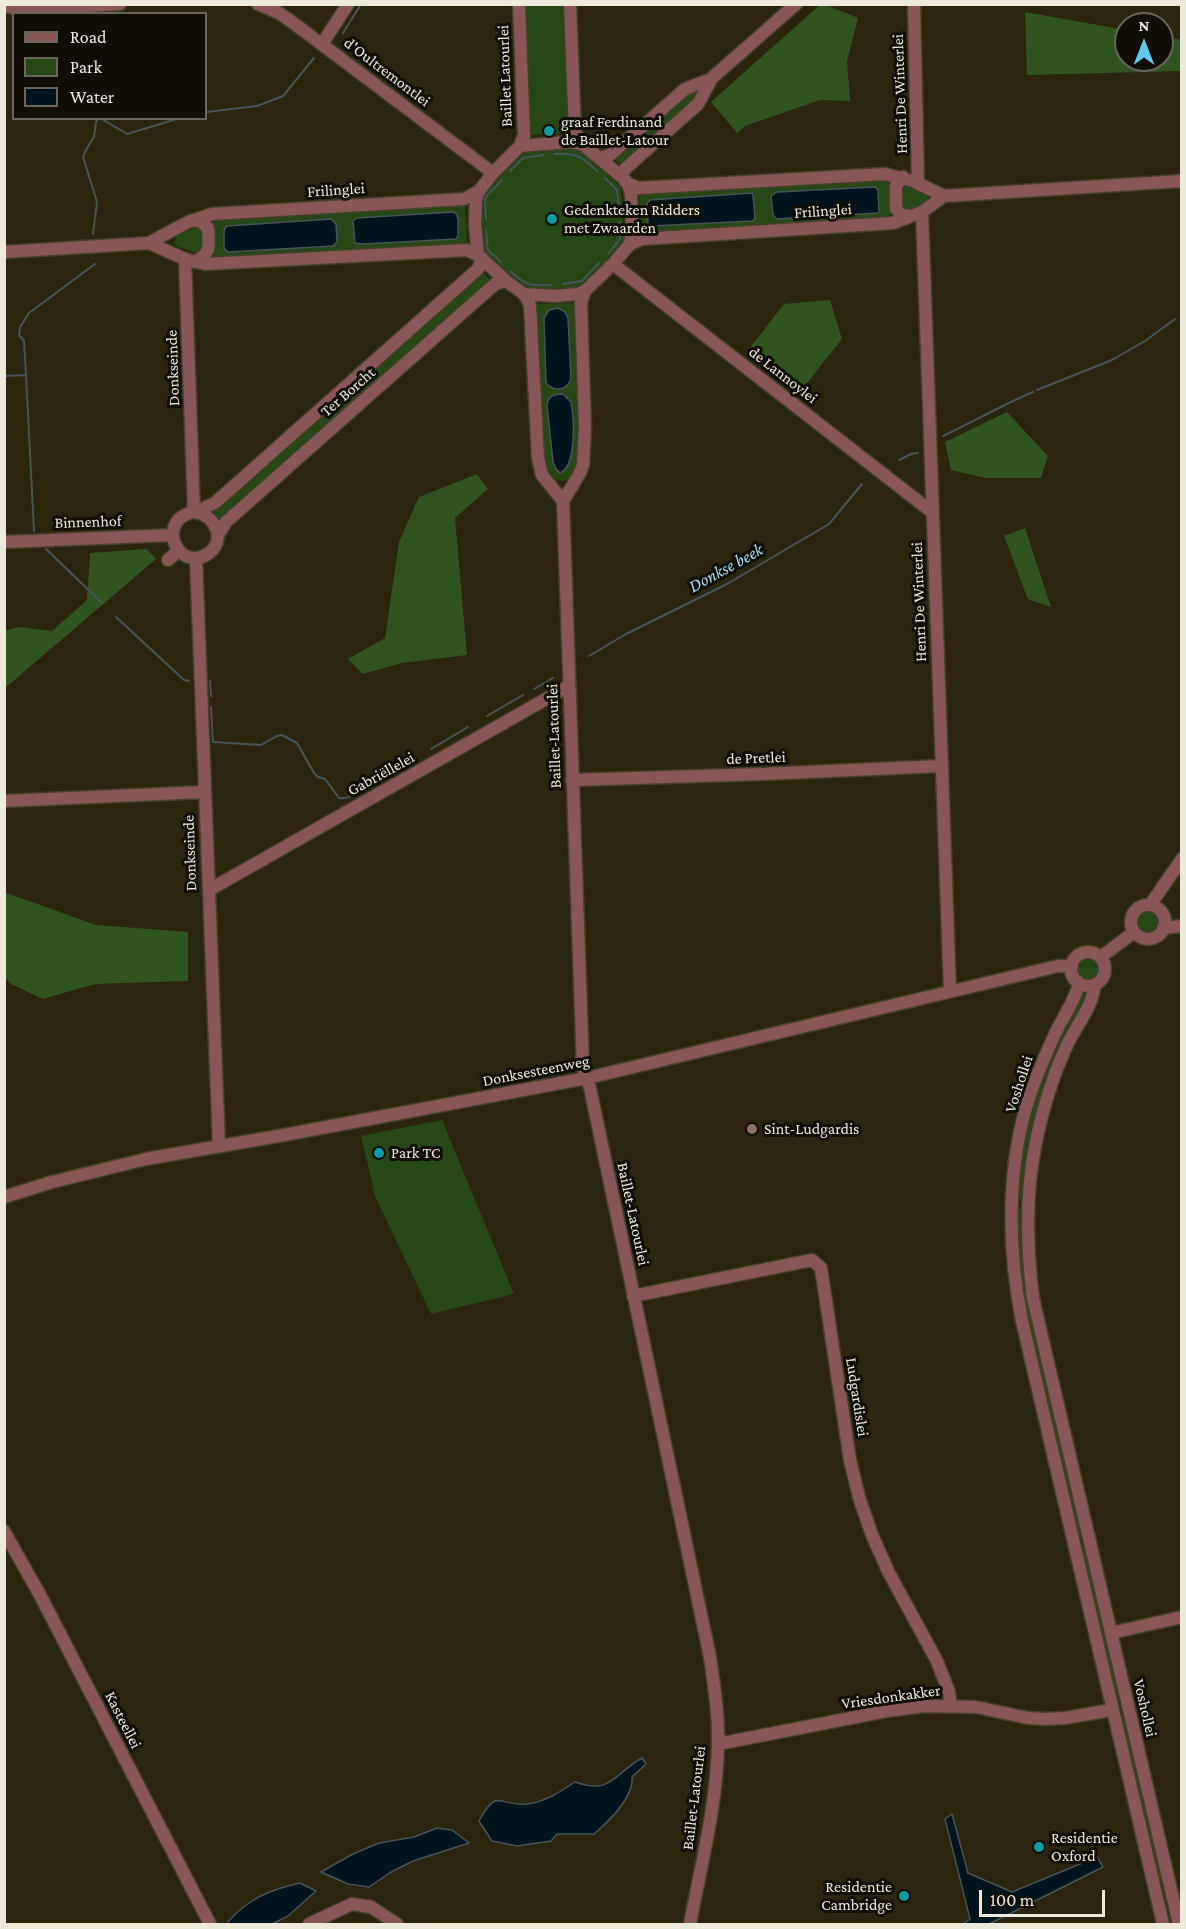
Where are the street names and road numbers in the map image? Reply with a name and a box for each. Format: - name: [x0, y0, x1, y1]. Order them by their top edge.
- street label: Baillet Latourlei: [494, 25, 516, 127]
- street label: d'Oultremontlei: [340, 33, 434, 111]
- street label: Henri De Winterlei: [888, 34, 912, 154]
- street label: Frilinglei: [306, 178, 366, 202]
- street label: Frilinglei: [793, 199, 853, 223]
- street label: Donkseinde: [162, 330, 184, 406]
- street label: de Lannoylei: [745, 342, 821, 408]
- street label: Ter Borcht: [317, 363, 379, 421]
- street label: Binnenhof: [54, 511, 122, 533]
- street label: Henri De Winterlei: [907, 542, 931, 662]
- street label: Baillet-Latourlei: [543, 683, 565, 789]
- street label: de Pretlei: [726, 747, 786, 769]
- street label: Gabriëllelei: [344, 748, 418, 800]
- street label: Donkseinde: [179, 815, 201, 891]
- street label: Donksesteenweg: [481, 1051, 591, 1091]
- street label: Voshollei: [1001, 1053, 1037, 1115]
- street label: Baillet-Latourlei: [613, 1161, 653, 1267]
- street label: Ludgardislei: [841, 1356, 873, 1438]
- street label: Voshollei: [1129, 1677, 1161, 1739]
- street label: Vriesdonkakker: [840, 1681, 942, 1713]
- street label: Kasteellei: [100, 1688, 146, 1752]
- street label: Baillet-Latourlei: [678, 1745, 710, 1851]

